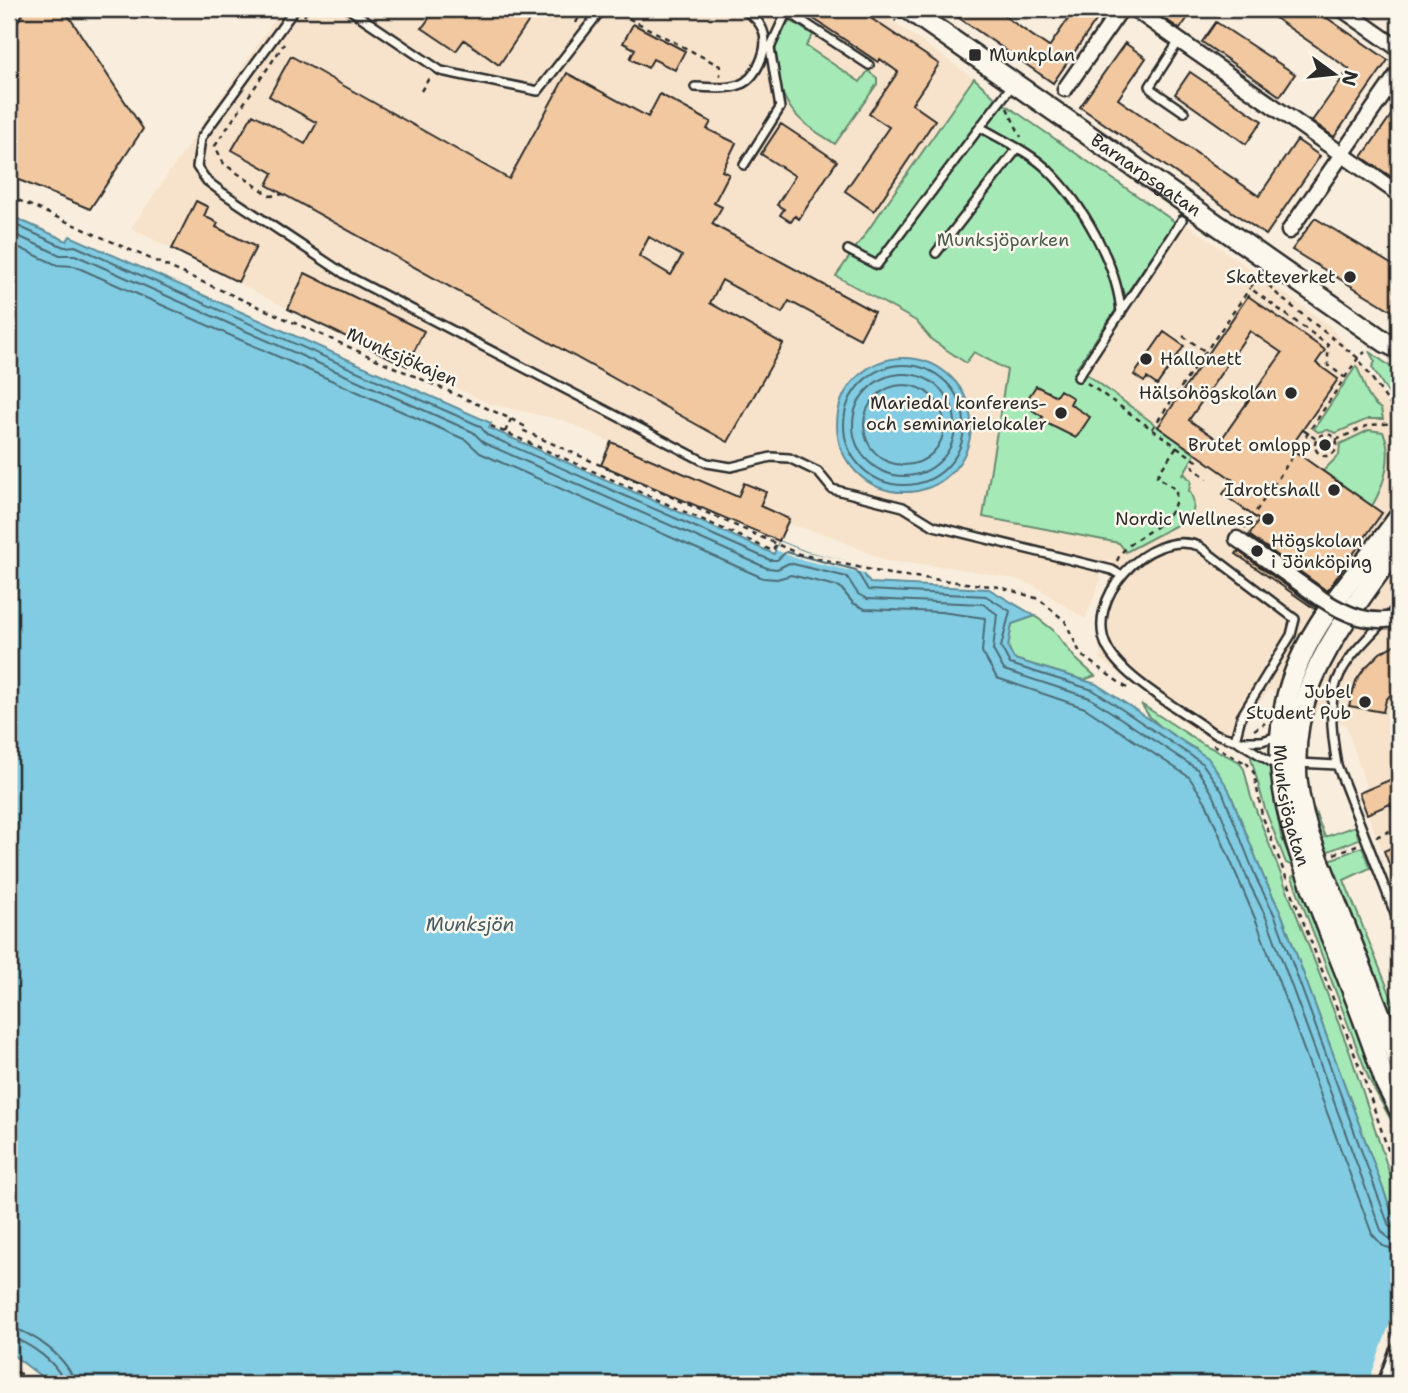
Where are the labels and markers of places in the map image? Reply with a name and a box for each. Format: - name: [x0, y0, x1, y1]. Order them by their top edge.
- place label: Munkplan: [989, 43, 1075, 67]
- marker: Munkplan: [967, 47, 983, 63]
- place label: Skatteverket: [1226, 265, 1336, 289]
- marker: Skatteverket: [1342, 269, 1358, 285]
- place label: Hallonett: [1160, 347, 1242, 371]
- marker: Hallonett: [1138, 351, 1154, 367]
- place label: Hälsohögskolan: [1139, 381, 1277, 405]
- marker: Hälsohögskolan: [1283, 385, 1299, 401]
- place label: Mariedal konferens- och seminarielokaler: [866, 391, 1047, 436]
- marker: Mariedal konferens- och seminarielokaler: [1053, 405, 1069, 421]
- place label: Brutet omlopp: [1188, 433, 1311, 457]
- marker: Brutet omlopp: [1317, 437, 1333, 453]
- place label: Idrottshall: [1224, 478, 1321, 502]
- marker: Idrottshall: [1326, 482, 1342, 498]
- place label: Nordic Wellness: [1115, 507, 1254, 531]
- marker: Nordic Wellness: [1260, 511, 1276, 527]
- place label: Högskolan i Jönköping: [1271, 529, 1372, 574]
- marker: Högskolan i Jönköping: [1249, 543, 1265, 559]
- place label: Jubel Student Pub: [1246, 680, 1352, 725]
- marker: Jubel Student Pub: [1357, 694, 1373, 710]

